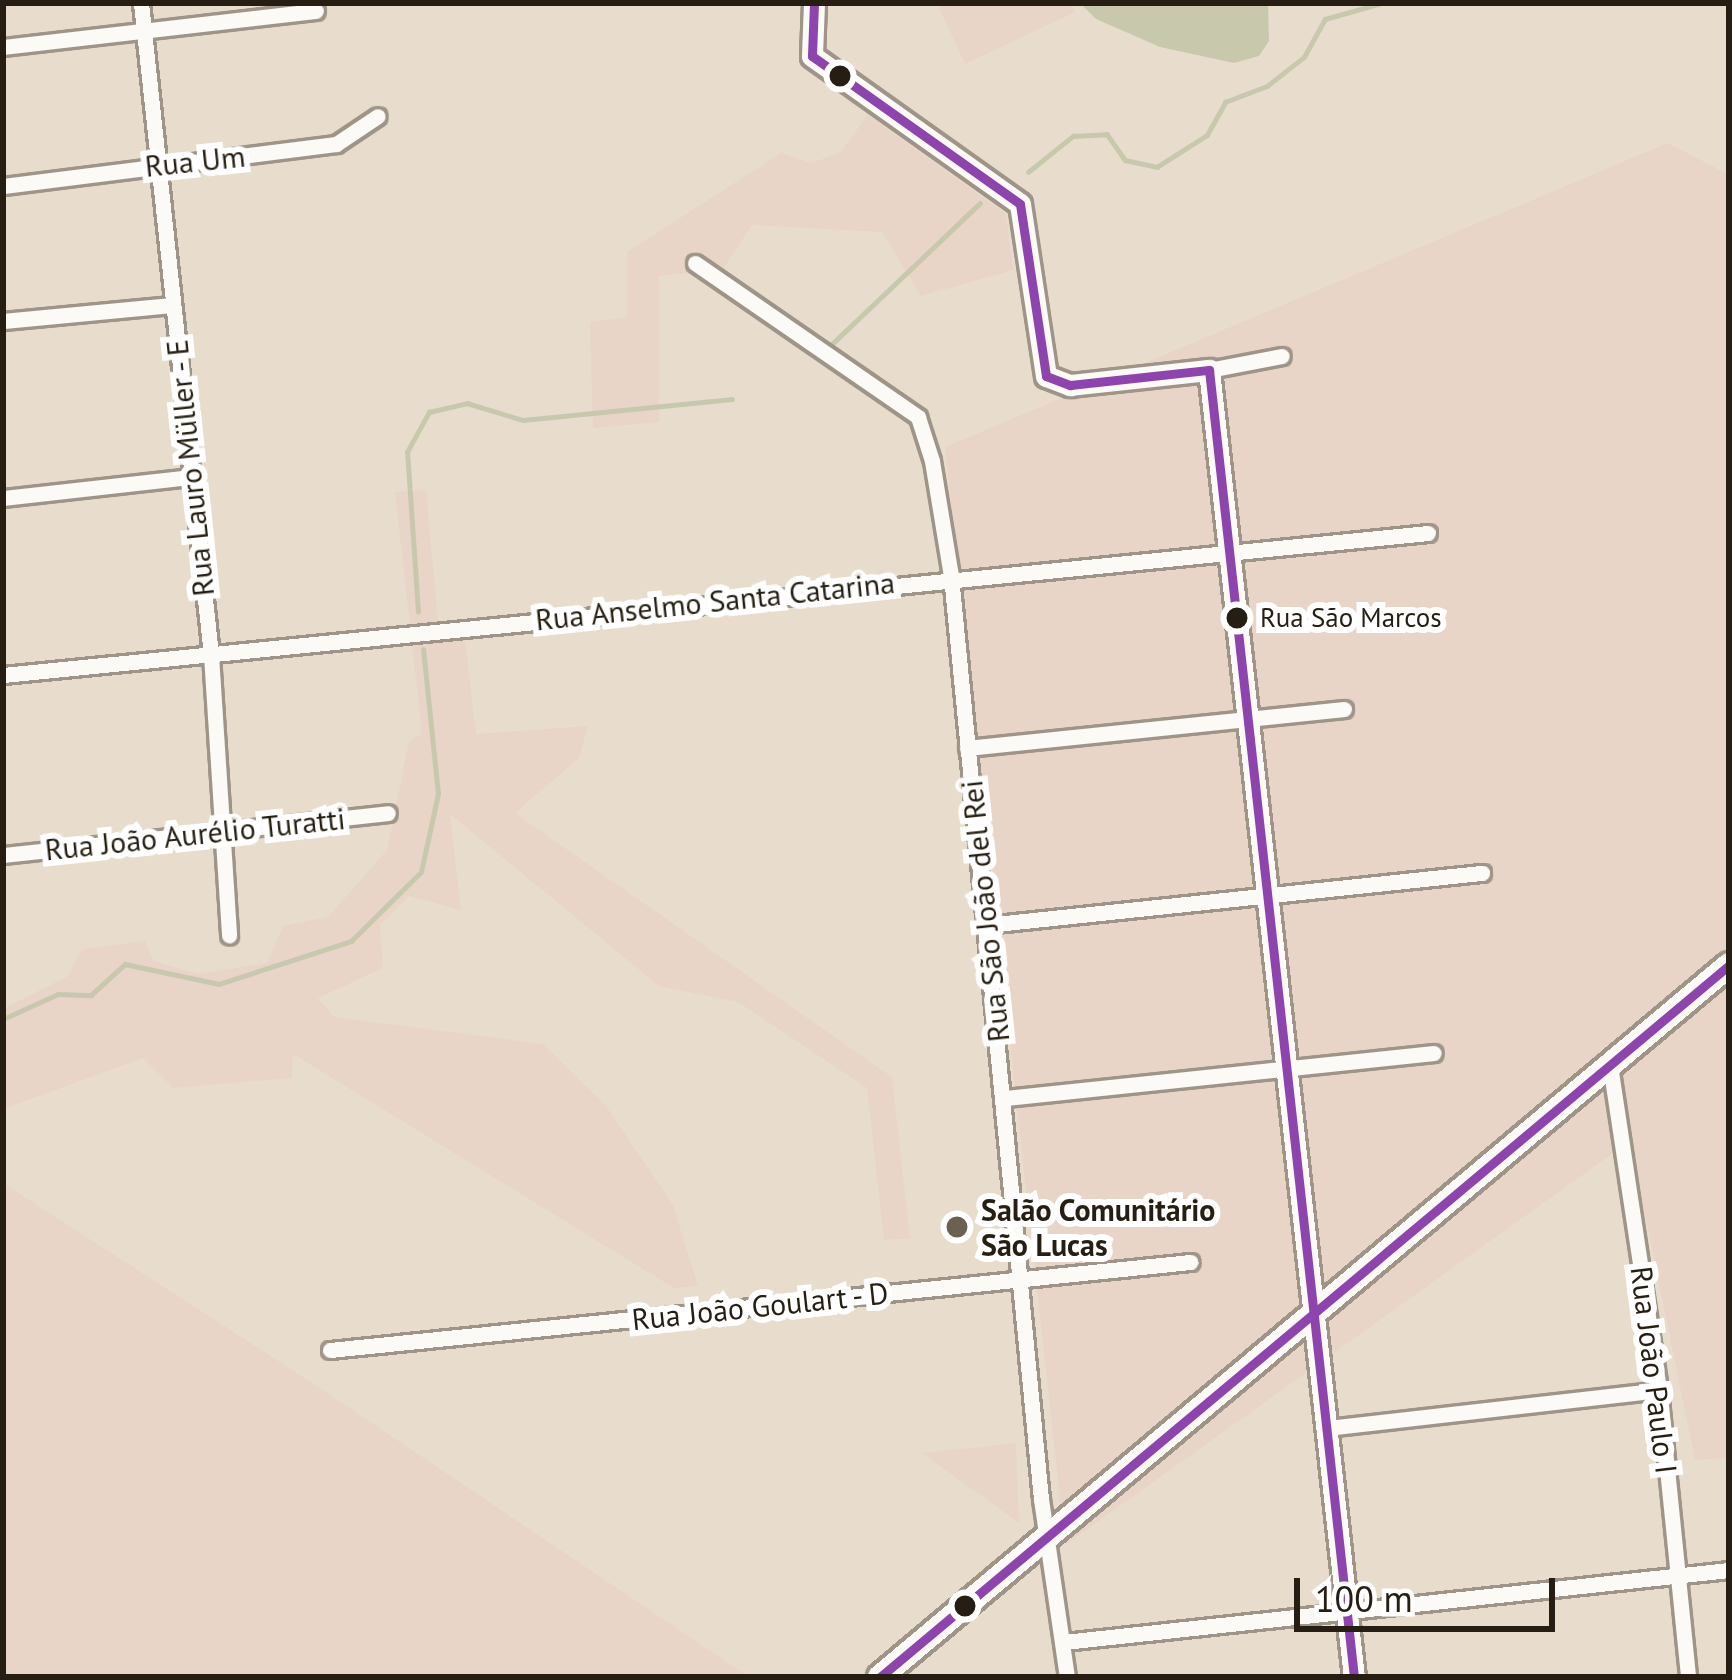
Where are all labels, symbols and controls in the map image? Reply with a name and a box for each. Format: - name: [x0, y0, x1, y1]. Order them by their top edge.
- unlabelled marker: [829, 65, 851, 87]
- street label: Rua Um: [143, 138, 247, 184]
- street label: Rua Lauro Müller - E: [158, 336, 222, 600]
- street label: Rua Anselmo Santa Catarina: [533, 564, 897, 638]
- place label: Rua São Marcos: [1260, 602, 1442, 634]
- marker: Rua São Marcos: [1226, 607, 1248, 629]
- street label: Rua São João del Rei: [953, 778, 1017, 1044]
- street label: Rua João Aurélio Turatti: [42, 800, 348, 868]
- place label: Salão Comunitário São Lucas: [981, 1192, 1216, 1262]
- marker: Salão Comunitário São Lucas: [944, 1214, 970, 1240]
- street label: Rua João Paulo I: [1623, 1264, 1685, 1476]
- street label: Rua João Goulart - D: [628, 1274, 892, 1338]
- scale bar: [1300, 1554, 1561, 1628]
- text: 100 m: [1315, 1575, 1413, 1622]
- unlabelled marker: [954, 1595, 976, 1617]

